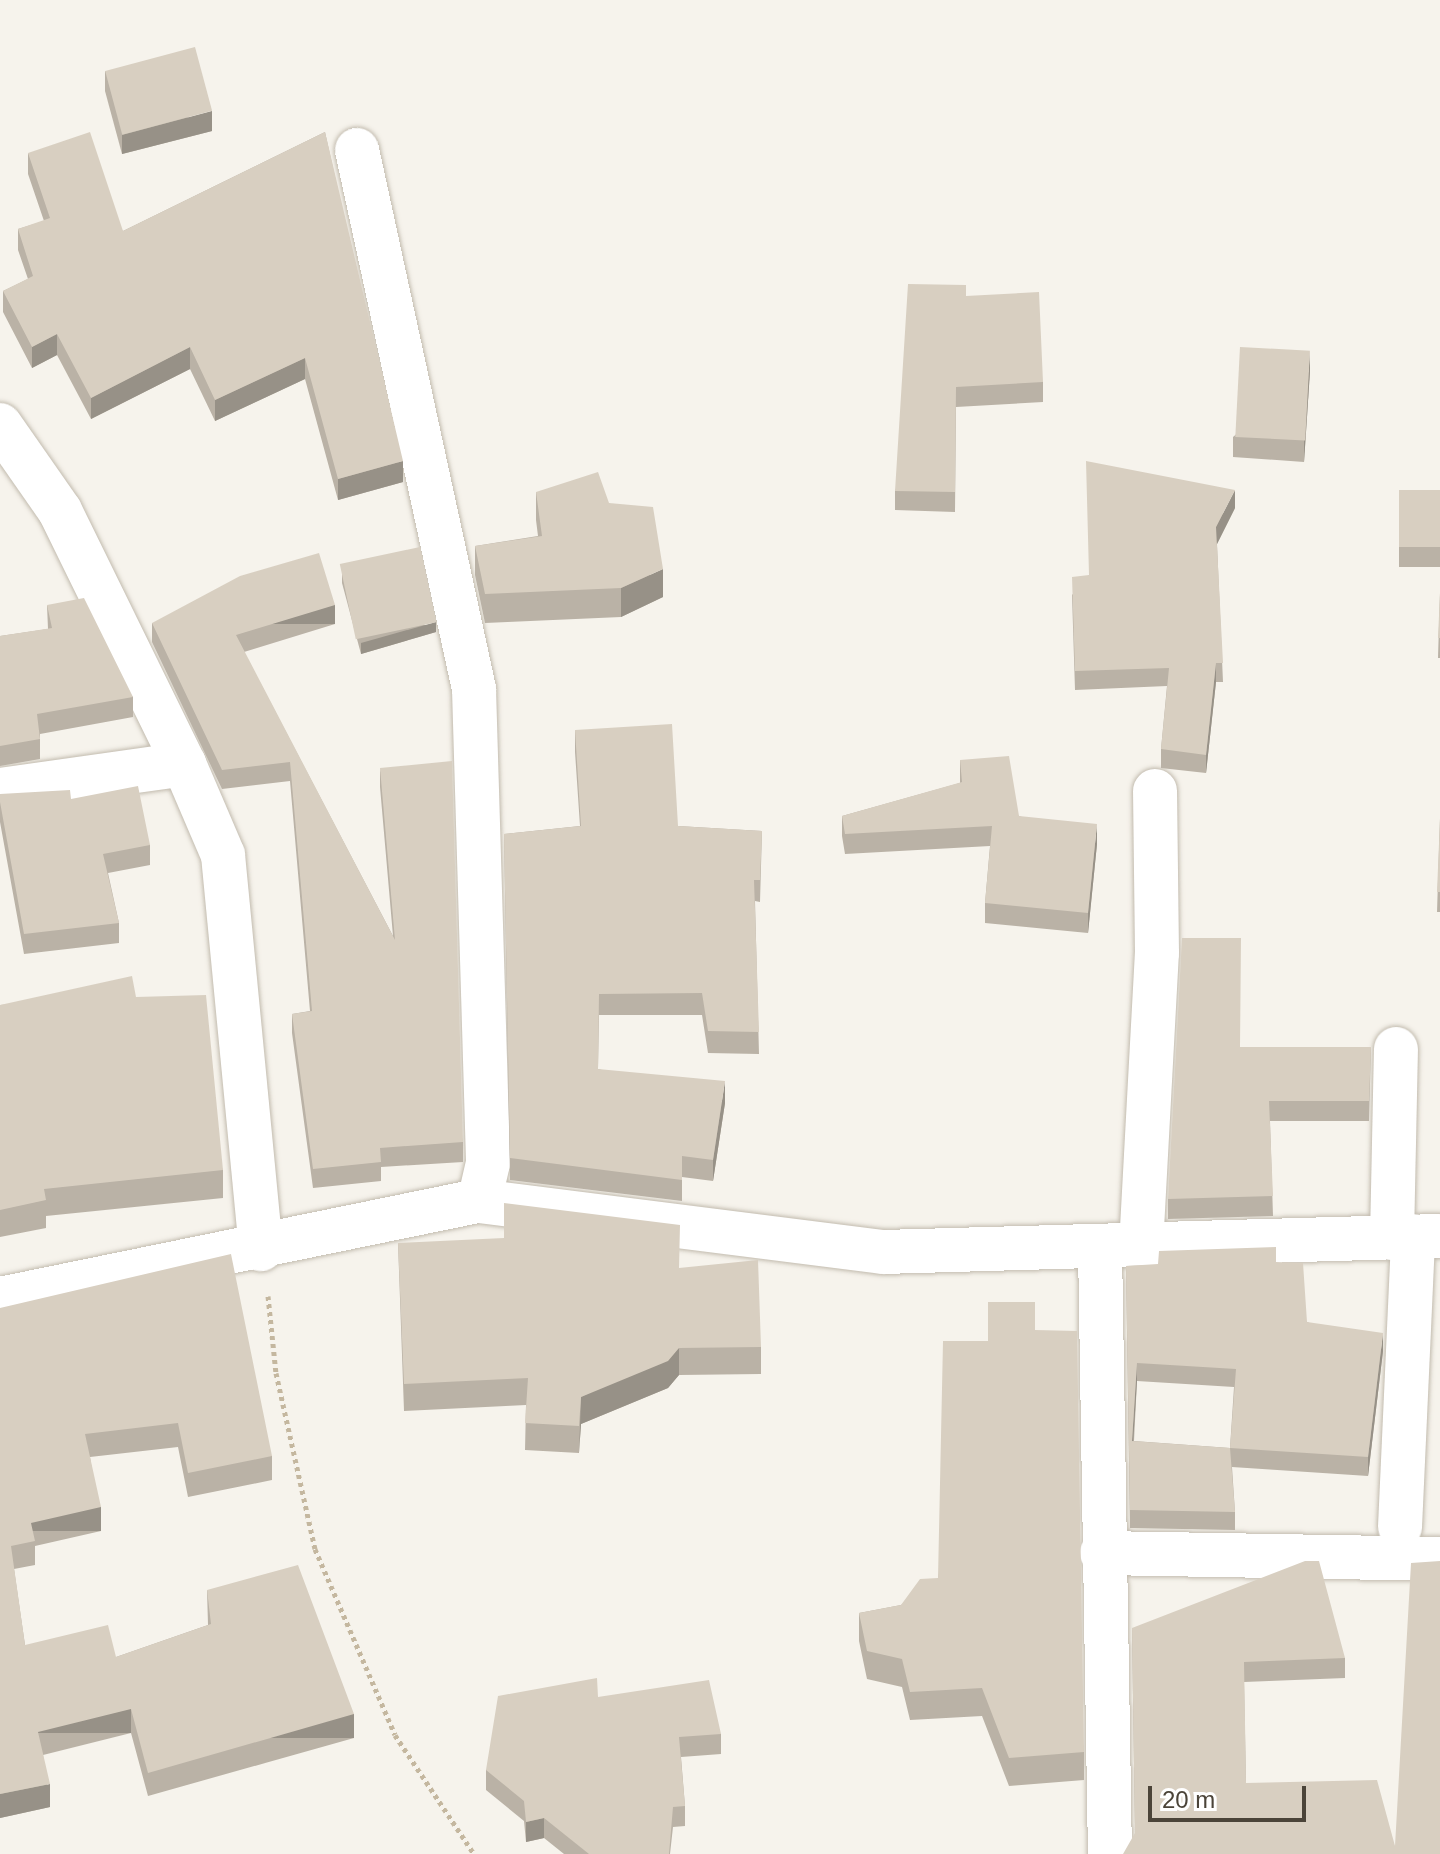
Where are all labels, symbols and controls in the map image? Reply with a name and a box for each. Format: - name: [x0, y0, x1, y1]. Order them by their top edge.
- scale bar: [1152, 1770, 1310, 1820]
- text: 20 m: [1162, 1786, 1215, 1813]

